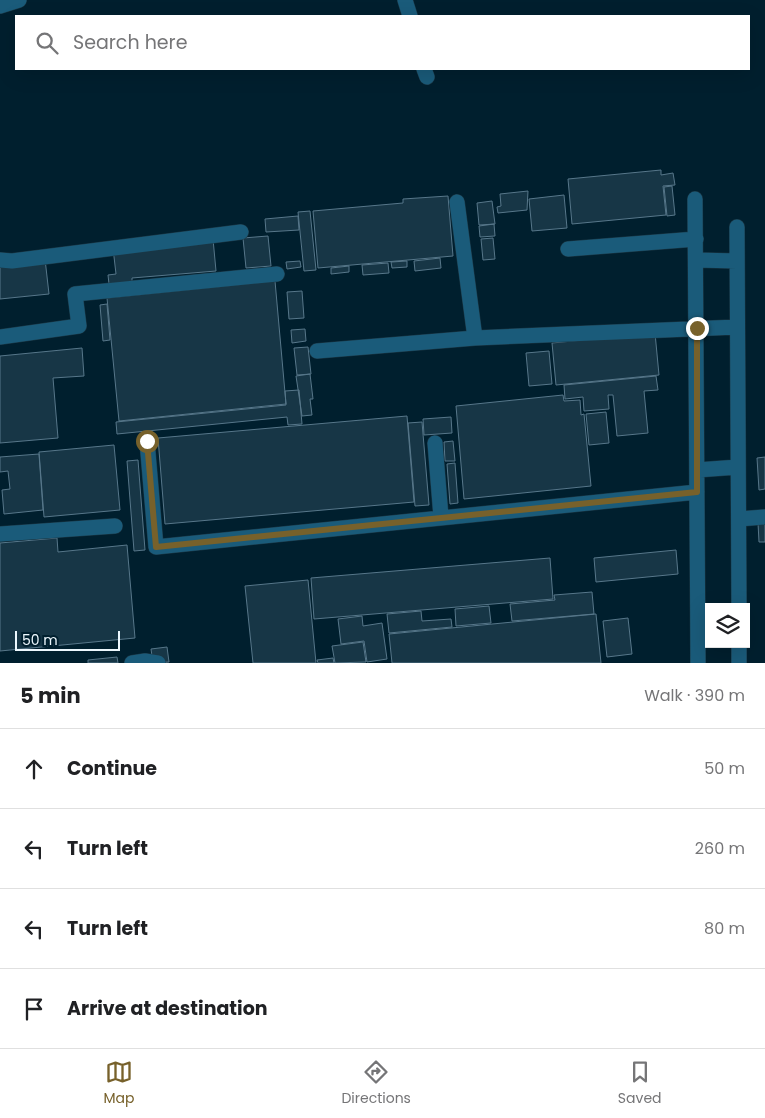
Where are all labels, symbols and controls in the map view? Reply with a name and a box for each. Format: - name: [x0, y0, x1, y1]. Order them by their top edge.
- search box: [15, 15, 750, 70]
- icon: search: [33, 29, 61, 57]
- text: Search here: [73, 29, 187, 56]
- route end: [686, 317, 709, 340]
- route start: [136, 430, 159, 453]
- map controls: [705, 603, 750, 648]
- button: layers: [705, 603, 750, 648]
- scale bar: [15, 628, 120, 651]
- text: 50 m: [22, 630, 58, 650]
- text: 5 min: [20, 681, 81, 710]
- text: Walk · 390 m: [644, 684, 745, 707]
- icon: ahead: [20, 755, 48, 783]
- text: Continue: [67, 755, 157, 782]
- text: 50 m: [704, 757, 745, 780]
- icon: left: [20, 835, 48, 863]
- text: Turn left: [67, 835, 148, 862]
- text: 260 m: [695, 837, 745, 860]
- icon: left: [20, 915, 48, 943]
- text: Turn left: [67, 915, 148, 942]
- text: 80 m: [704, 917, 745, 940]
- icon: arrive: [20, 995, 48, 1023]
- text: Arrive at destination: [67, 995, 268, 1022]
- tab: Map: [103, 1058, 134, 1109]
- tab: Directions: [341, 1058, 411, 1109]
- tab: Saved: [618, 1058, 662, 1109]

